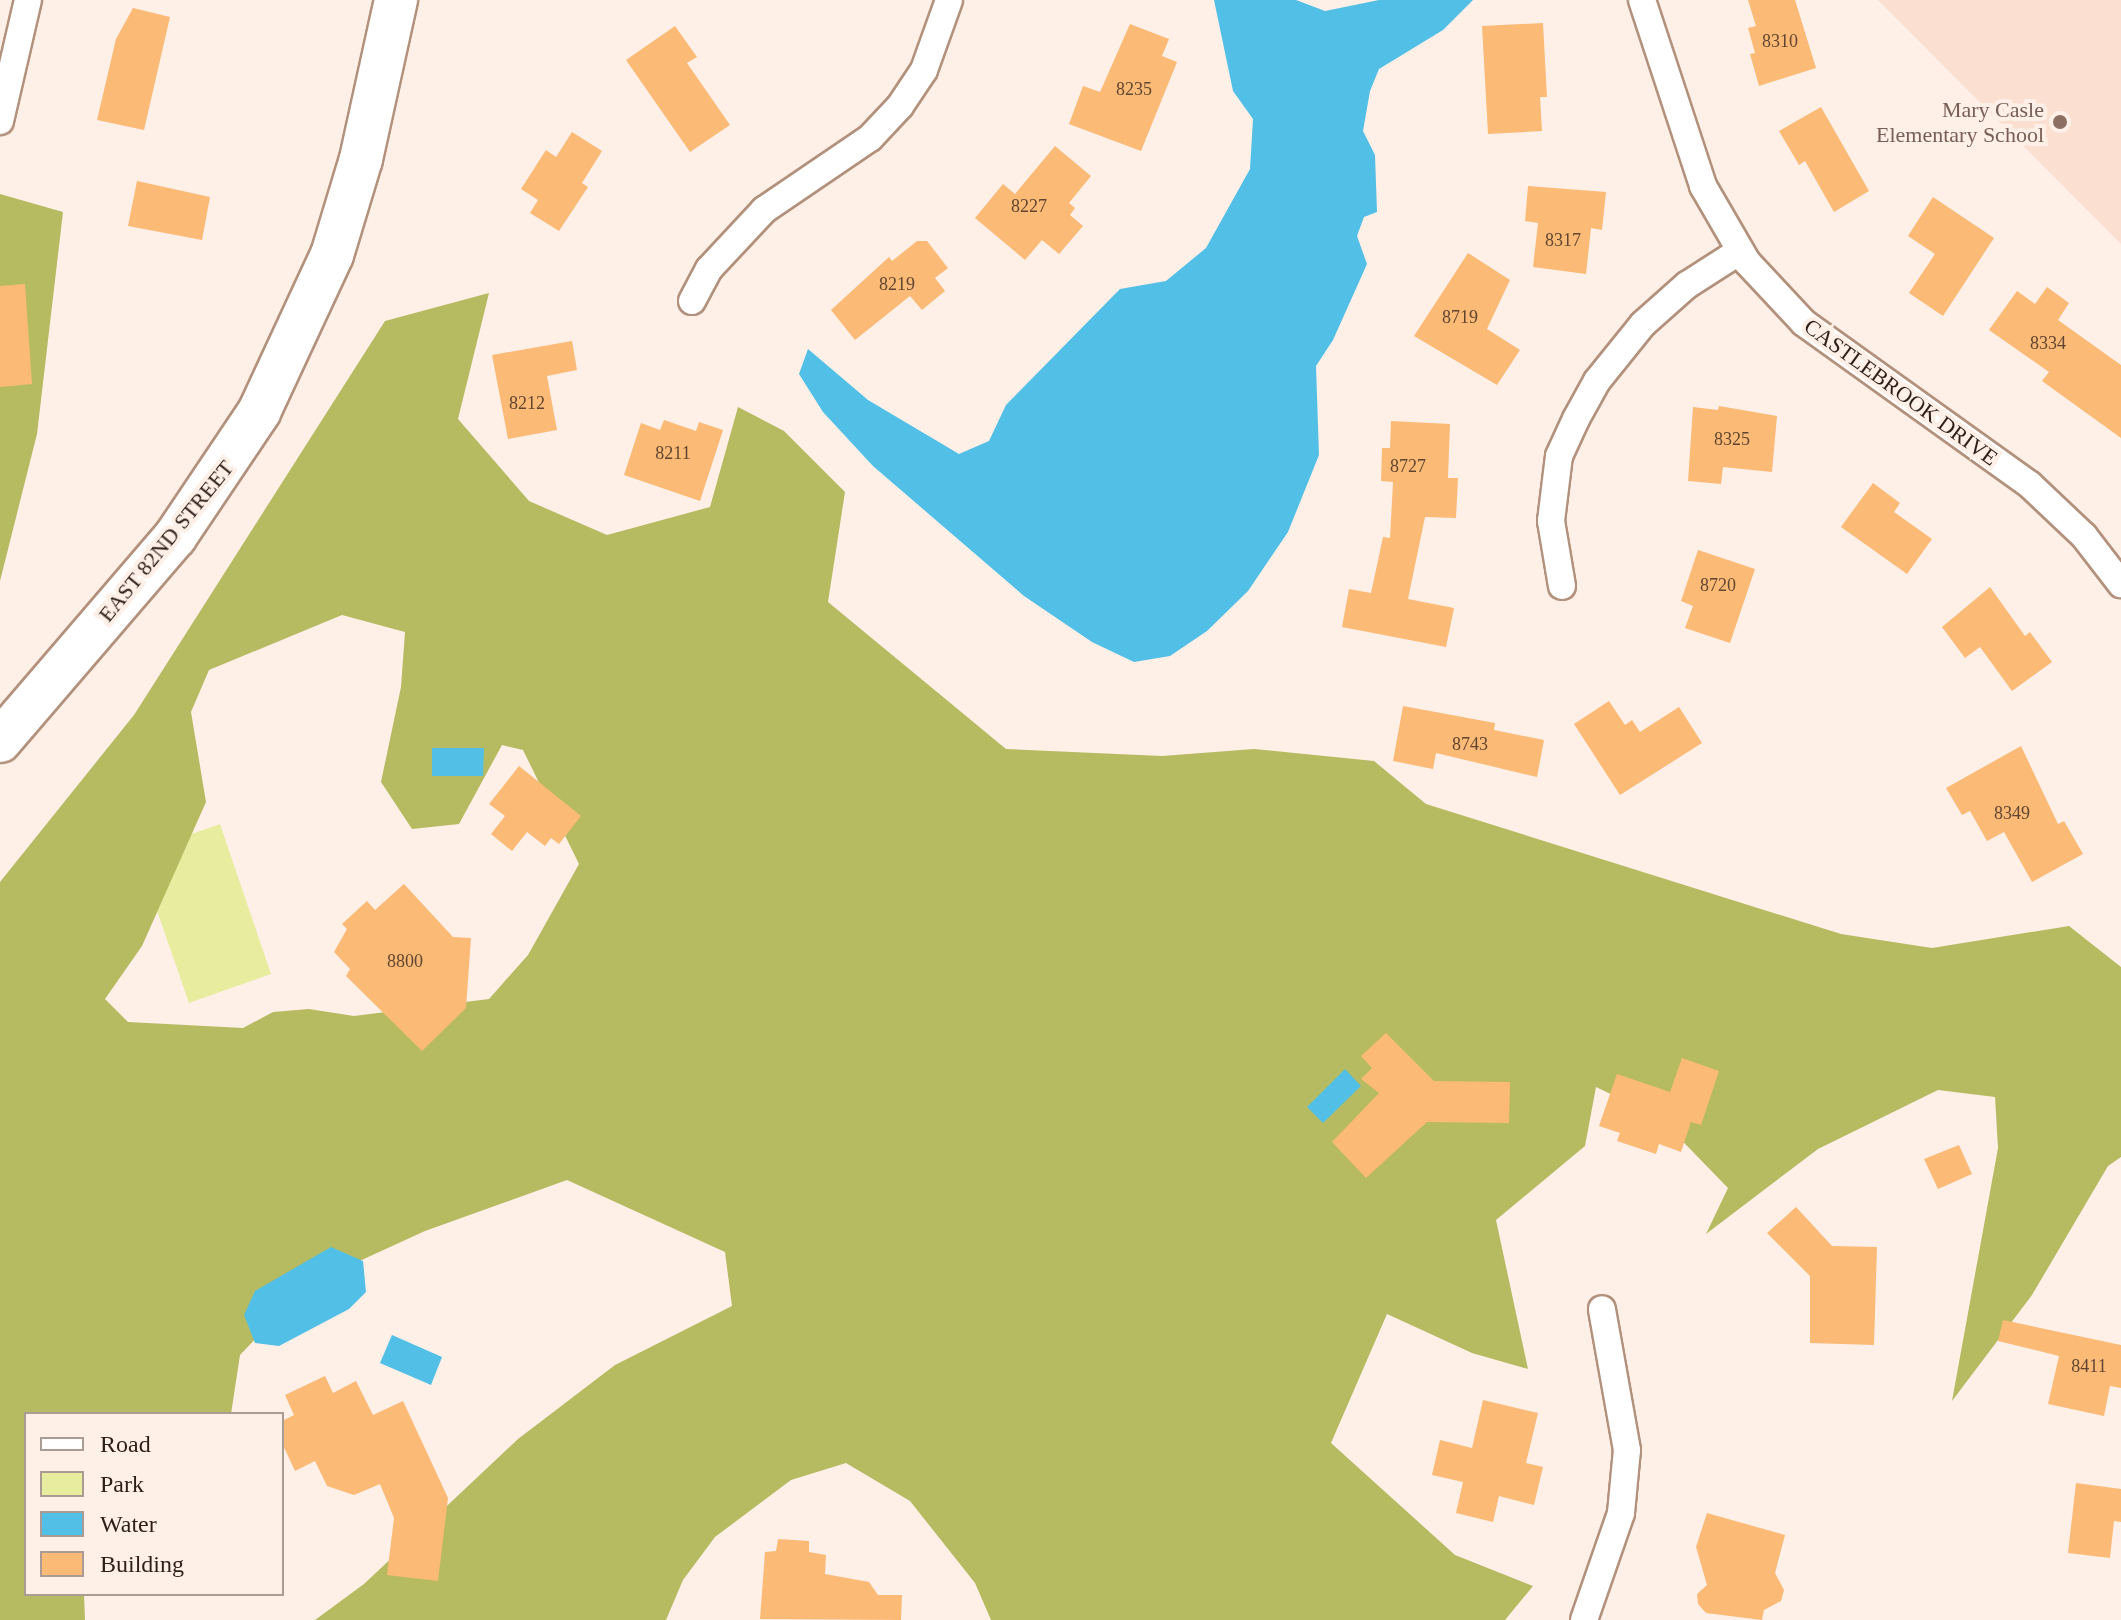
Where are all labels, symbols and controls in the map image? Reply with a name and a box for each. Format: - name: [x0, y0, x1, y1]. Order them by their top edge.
- house number: 8310: [1762, 30, 1798, 52]
- house number: 8235: [1116, 78, 1152, 100]
- place label: Mary Casle Elementary School: [1876, 96, 2044, 148]
- marker: Mary Casle Elementary School: [2051, 113, 2069, 131]
- house number: 8227: [1011, 195, 1047, 217]
- house number: 8317: [1545, 229, 1581, 251]
- house number: 8219: [879, 273, 915, 295]
- house number: 8719: [1442, 306, 1478, 328]
- street label: CASTLEBROOK DRIVE: [1799, 313, 2003, 471]
- house number: 8334: [2030, 332, 2066, 354]
- house number: 8212: [509, 392, 545, 414]
- house number: 8325: [1714, 428, 1750, 450]
- house number: 8211: [655, 442, 691, 464]
- street label: EAST 82ND STREET: [93, 455, 239, 627]
- house number: 8727: [1390, 455, 1426, 477]
- house number: 8720: [1700, 574, 1736, 596]
- house number: 8743: [1452, 733, 1488, 755]
- house number: 8349: [1994, 802, 2030, 824]
- house number: 8800: [387, 950, 423, 972]
- house number: 8411: [2071, 1355, 2107, 1377]
- legend: [24, 1412, 284, 1596]
- text: Road: [100, 1431, 151, 1457]
- text: Park: [100, 1471, 144, 1497]
- text: Water: [100, 1511, 157, 1537]
- text: Building: [100, 1551, 184, 1577]

